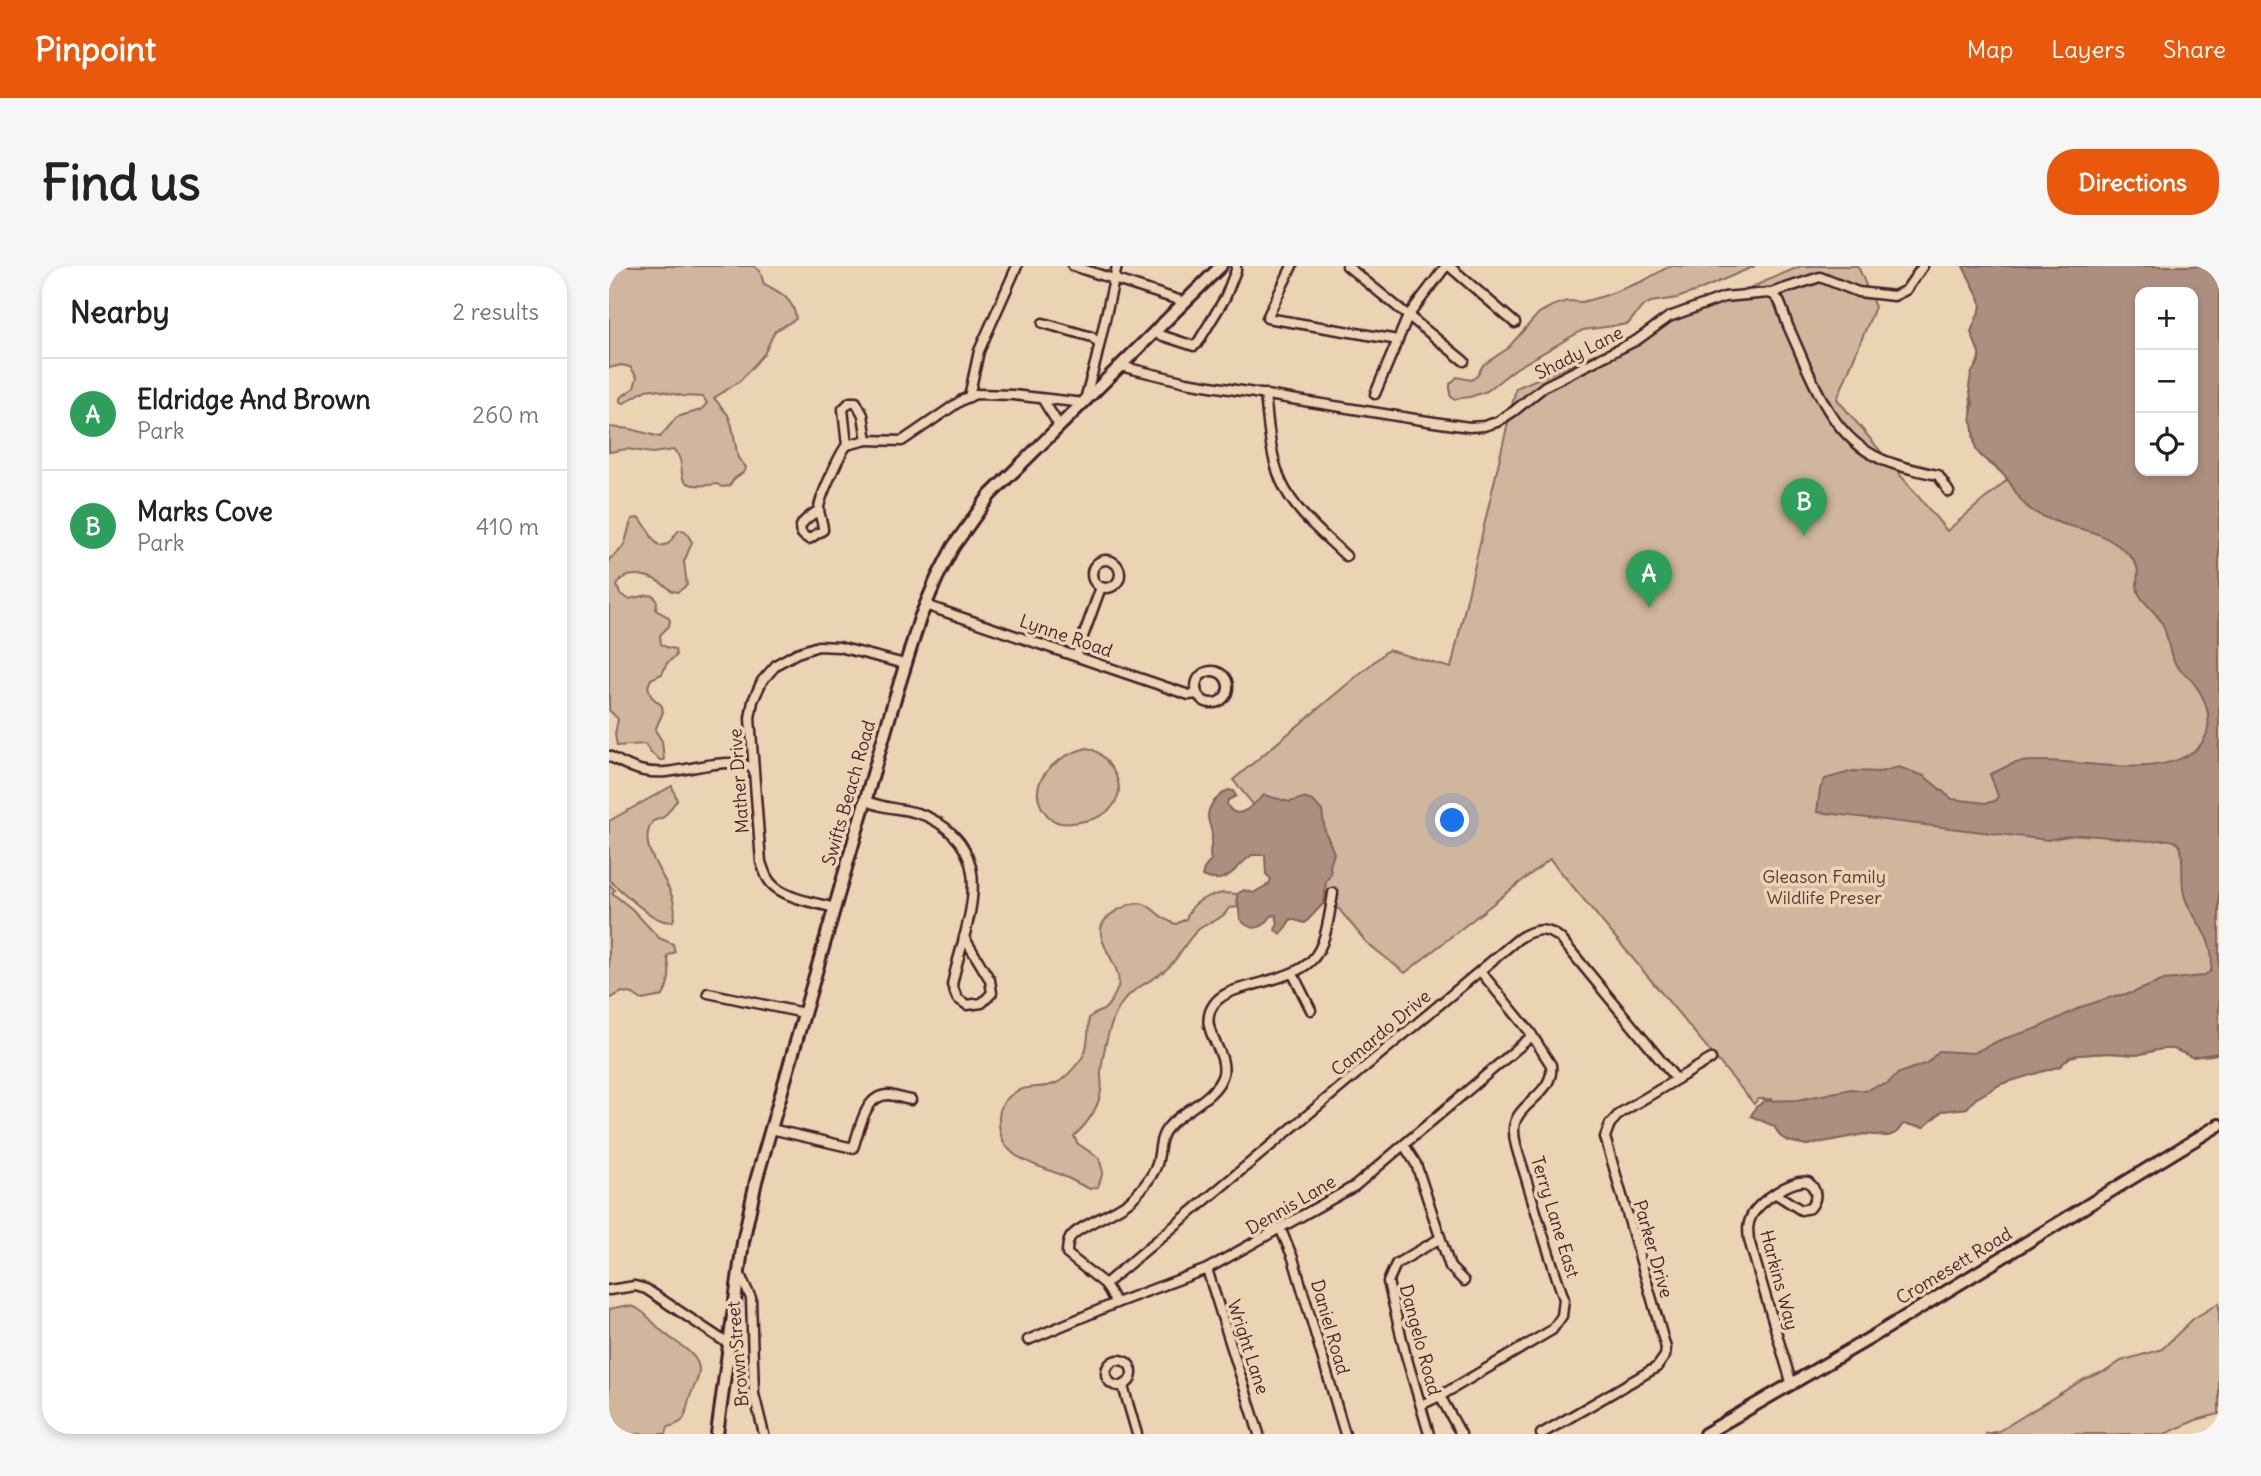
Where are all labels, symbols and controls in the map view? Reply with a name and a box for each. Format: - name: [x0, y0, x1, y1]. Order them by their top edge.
- text: Pinpoint: [35, 28, 156, 70]
- text: Map: [1967, 34, 2013, 64]
- text: Layers: [2051, 34, 2125, 64]
- text: Share: [2163, 34, 2226, 64]
- button: Directions: [2047, 149, 2219, 215]
- text: Find us: [42, 152, 200, 213]
- map controls: [2135, 287, 2198, 476]
- button: +: [2135, 287, 2198, 350]
- text: Nearby: [70, 293, 170, 331]
- text: 2 results: [453, 297, 539, 326]
- street label: Shady Lane: [1531, 321, 1627, 385]
- button: −: [2135, 350, 2198, 413]
- text: Eldridge And Brown: [137, 383, 371, 416]
- text: A: [86, 400, 100, 429]
- text: 260 m: [472, 400, 539, 429]
- button: locate: [2135, 413, 2198, 476]
- text: Park: [137, 416, 185, 445]
- pin: B: [1781, 478, 1827, 536]
- text: Marks Cove: [137, 495, 273, 528]
- text: B: [85, 512, 101, 541]
- text: 410 m: [476, 512, 539, 541]
- text: Park: [137, 528, 185, 557]
- pin: A: [1626, 550, 1672, 608]
- street label: Lynne Road: [1017, 609, 1116, 662]
- street label: Swifts Beach Road: [817, 717, 880, 868]
- street label: Mather Drive: [723, 728, 754, 834]
- your location: [1435, 803, 1469, 837]
- park label: Gleason Family Wildlife Preser: [1762, 865, 1886, 909]
- street label: Camardo Drive: [1326, 984, 1435, 1081]
- street label: Terry Lane East: [1526, 1153, 1585, 1281]
- street label: Dennis Lane: [1242, 1170, 1340, 1239]
- street label: Parker Drive: [1629, 1197, 1678, 1301]
- street label: Cromesett Road: [1892, 1222, 2016, 1309]
- street label: Harkins Way: [1755, 1227, 1804, 1333]
- street label: Daniel Road: [1306, 1277, 1355, 1377]
- street label: Dangelo Road: [1395, 1282, 1446, 1398]
- street label: Wright Lane: [1222, 1297, 1275, 1397]
- street label: Brown Street: [721, 1300, 754, 1408]

